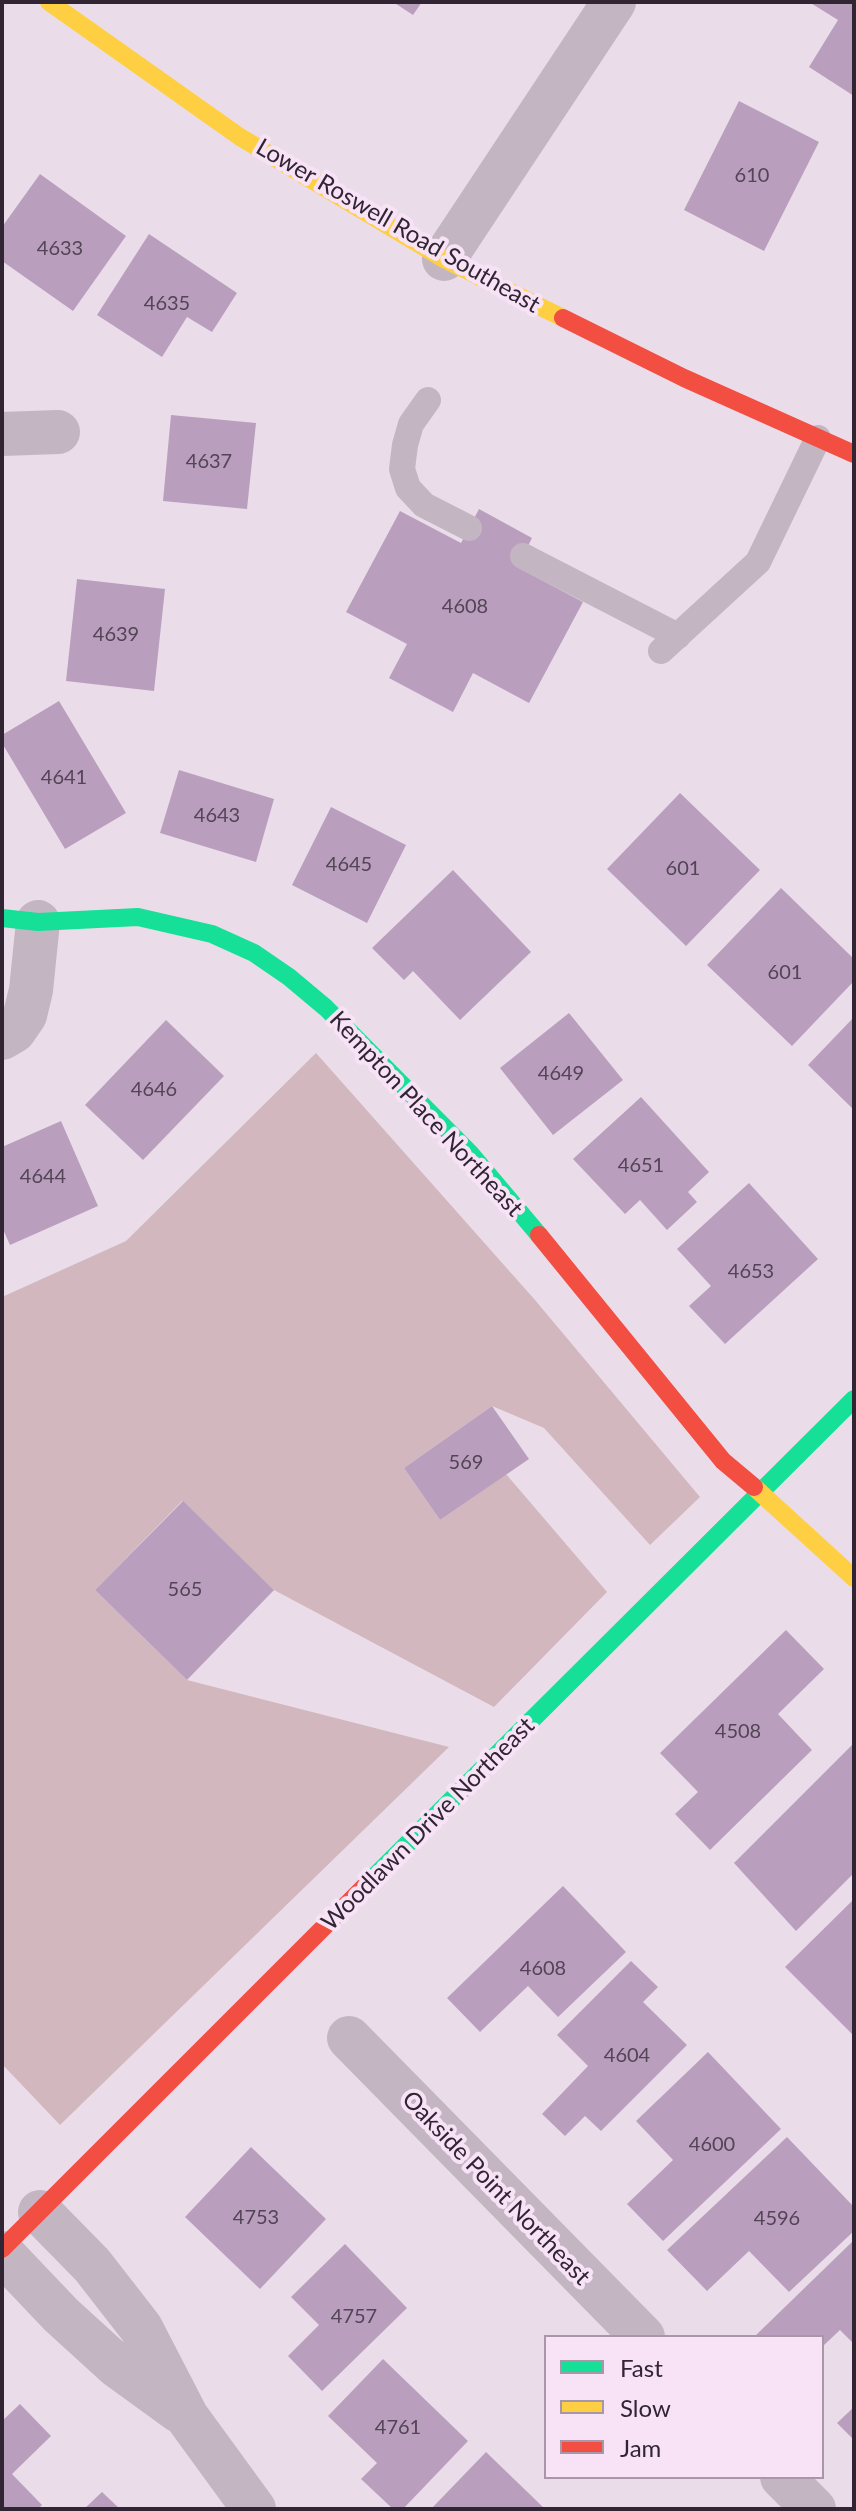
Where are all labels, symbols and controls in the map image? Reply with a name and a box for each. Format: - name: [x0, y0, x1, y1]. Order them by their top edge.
- street label: Lower Roswell Road Southeast: [251, 133, 545, 319]
- house number: 610: [735, 164, 769, 188]
- house number: 4633: [37, 237, 83, 261]
- house number: 4635: [144, 292, 190, 316]
- house number: 4637: [186, 450, 232, 474]
- house number: 4608: [442, 595, 488, 619]
- house number: 4639: [93, 623, 139, 647]
- house number: 4641: [41, 766, 87, 790]
- house number: 4643: [194, 804, 240, 828]
- house number: 4645: [326, 853, 372, 877]
- house number: 601: [666, 857, 700, 881]
- house number: 601: [768, 961, 802, 985]
- street label: Kempton Place Northeast: [323, 1005, 529, 1223]
- house number: 4649: [538, 1062, 584, 1086]
- house number: 4646: [131, 1078, 177, 1102]
- house number: 4651: [618, 1154, 664, 1178]
- house number: 4644: [20, 1165, 66, 1189]
- house number: 4653: [728, 1260, 774, 1284]
- house number: 569: [449, 1451, 483, 1475]
- house number: 565: [168, 1578, 202, 1602]
- street label: Woodlawn Drive Northeast: [316, 1712, 540, 1936]
- house number: 4508: [715, 1720, 761, 1744]
- house number: 4608: [520, 1957, 566, 1981]
- house number: 4604: [604, 2044, 650, 2068]
- street label: Oakside Point Northeast: [396, 2085, 596, 2291]
- house number: 4600: [689, 2133, 735, 2157]
- house number: 4753: [233, 2206, 279, 2230]
- house number: 4596: [754, 2207, 800, 2231]
- house number: 4757: [331, 2305, 377, 2329]
- legend: [544, 2335, 824, 2479]
- text: Fast: [620, 2353, 663, 2382]
- text: Slow: [620, 2393, 671, 2422]
- house number: 4761: [375, 2416, 421, 2440]
- text: Jam: [620, 2433, 661, 2462]

